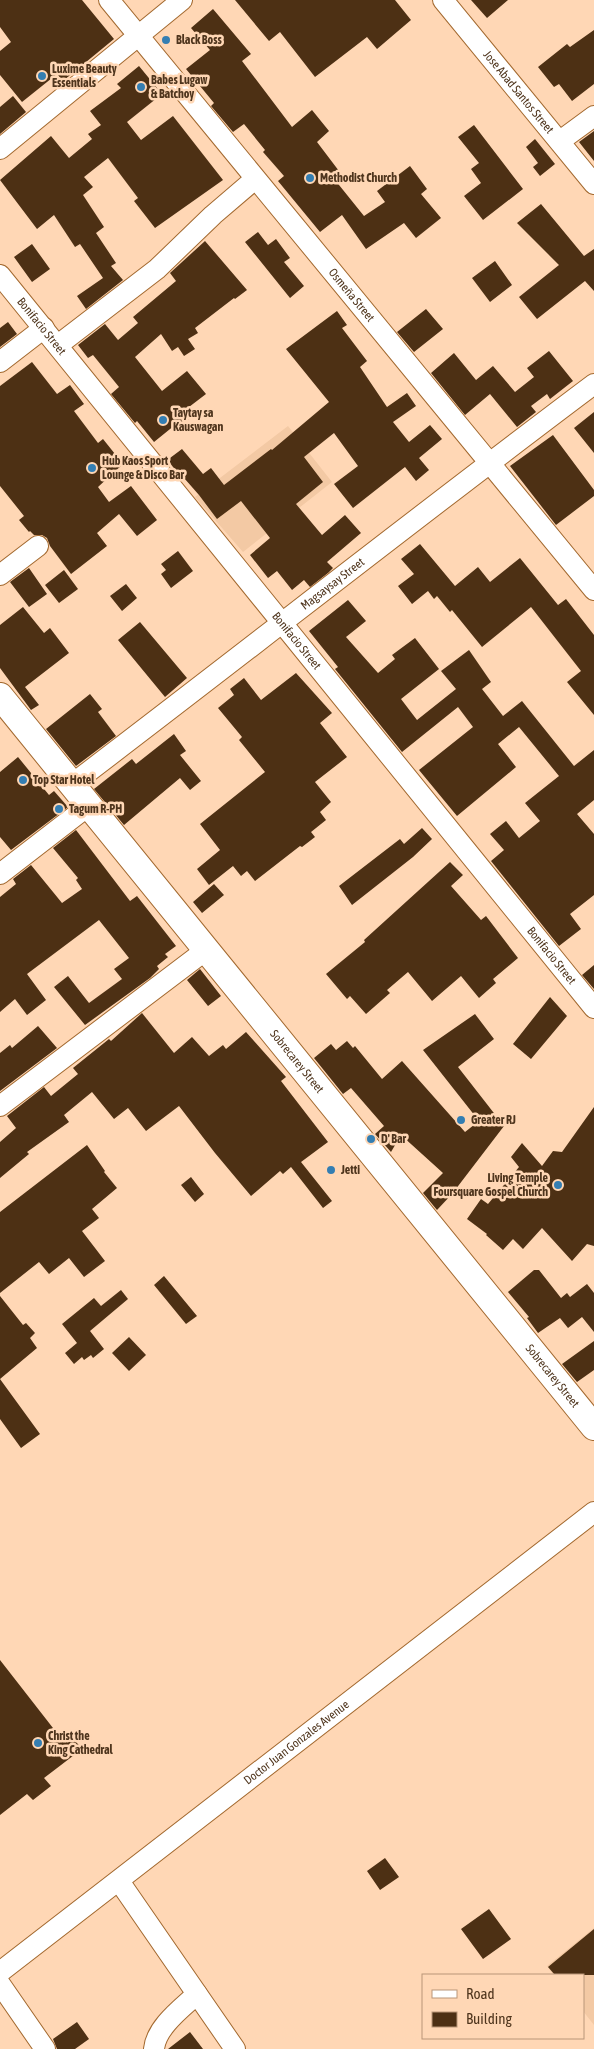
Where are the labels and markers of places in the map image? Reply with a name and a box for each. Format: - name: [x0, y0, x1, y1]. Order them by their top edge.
- place label: Black Boss: [176, 33, 222, 47]
- marker: Black Boss: [160, 34, 172, 46]
- place label: Luxime Beauty Essentials: [52, 62, 117, 90]
- marker: Luxime Beauty Essentials: [36, 70, 48, 82]
- place label: Babes Lugaw & Batchoy: [151, 73, 208, 101]
- marker: Babes Lugaw & Batchoy: [135, 81, 147, 93]
- place label: Methodist Church: [320, 171, 397, 185]
- marker: Methodist Church: [304, 172, 316, 184]
- place label: Taytay sa Kauswagan: [173, 406, 223, 434]
- marker: Taytay sa Kauswagan: [157, 414, 169, 426]
- place label: Hub Kaos Sport Lounge & Disco Bar: [102, 454, 185, 482]
- marker: Hub Kaos Sport Lounge & Disco Bar: [86, 462, 98, 474]
- place label: Top Star Hotel: [33, 773, 95, 787]
- marker: Top Star Hotel: [17, 774, 29, 786]
- place label: Tagum R-PH: [69, 802, 122, 816]
- marker: Tagum R-PH: [53, 803, 65, 815]
- place label: Greater RJ: [471, 1113, 516, 1127]
- marker: Greater RJ: [455, 1114, 467, 1126]
- place label: D' Bar: [381, 1132, 407, 1146]
- marker: D' Bar: [365, 1133, 377, 1145]
- place label: Jetti: [340, 1163, 360, 1177]
- marker: Jetti: [325, 1164, 337, 1176]
- place label: Living Temple Foursquare Gospel Church: [433, 1171, 549, 1199]
- marker: Living Temple Foursquare Gospel Church: [552, 1179, 564, 1191]
- place label: Christ the King Cathedral: [48, 1729, 113, 1757]
- marker: Christ the King Cathedral: [32, 1737, 44, 1749]

